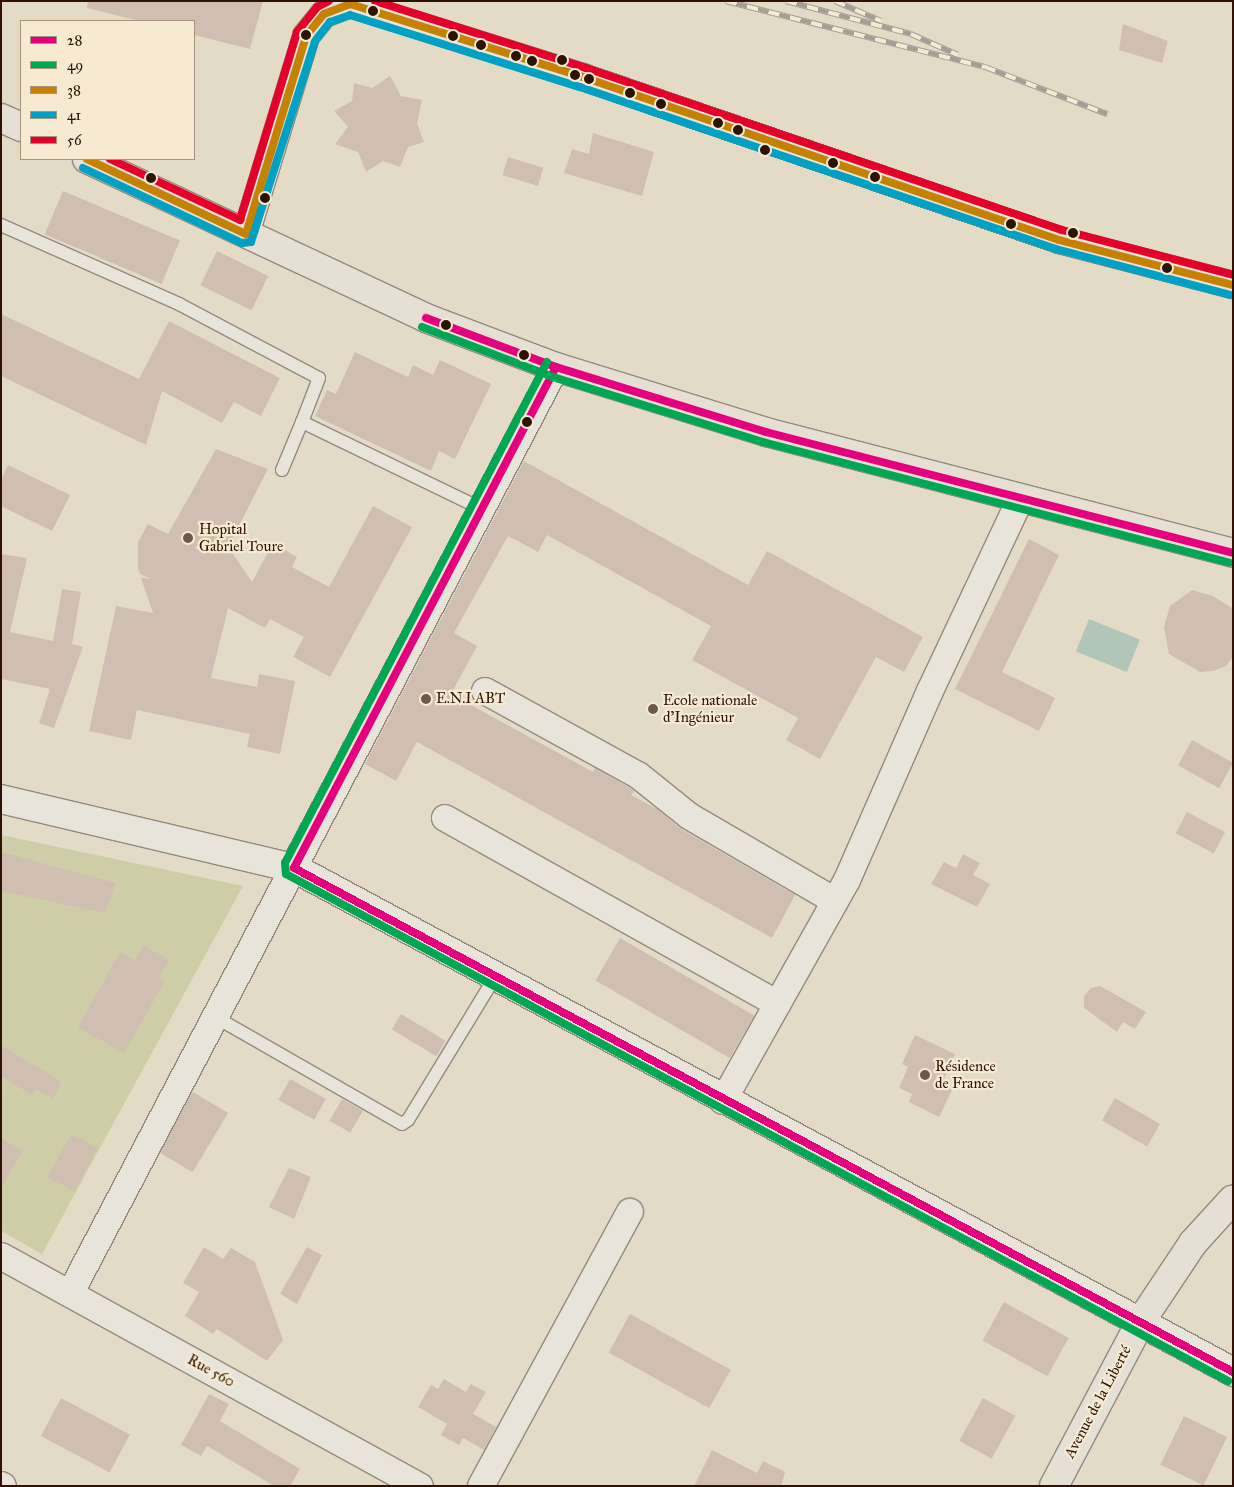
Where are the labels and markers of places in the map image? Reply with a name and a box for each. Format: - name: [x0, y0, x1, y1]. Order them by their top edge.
- unlabelled marker: [368, 6, 378, 16]
- unlabelled marker: [301, 30, 311, 40]
- unlabelled marker: [448, 31, 458, 41]
- unlabelled marker: [476, 40, 486, 50]
- unlabelled marker: [511, 51, 521, 61]
- unlabelled marker: [557, 55, 567, 65]
- unlabelled marker: [527, 56, 537, 66]
- unlabelled marker: [570, 70, 580, 80]
- unlabelled marker: [584, 74, 594, 84]
- unlabelled marker: [625, 88, 635, 98]
- unlabelled marker: [656, 99, 666, 109]
- unlabelled marker: [713, 118, 723, 128]
- unlabelled marker: [733, 125, 743, 135]
- unlabelled marker: [760, 145, 770, 155]
- unlabelled marker: [828, 158, 838, 168]
- unlabelled marker: [870, 172, 880, 182]
- unlabelled marker: [146, 173, 156, 183]
- unlabelled marker: [260, 193, 270, 203]
- unlabelled marker: [1006, 219, 1016, 229]
- unlabelled marker: [1068, 228, 1078, 238]
- unlabelled marker: [1162, 263, 1172, 273]
- unlabelled marker: [441, 320, 451, 330]
- unlabelled marker: [519, 350, 529, 360]
- unlabelled marker: [522, 417, 532, 427]
- place label: Hopital Gabriel Toure: [199, 520, 283, 555]
- marker: Hopital Gabriel Toure: [181, 531, 195, 545]
- place label: E.N.I ABT: [436, 690, 505, 708]
- place label: Ecole nationale d'Ingénieur: [663, 691, 757, 726]
- marker: E.N.I ABT: [420, 693, 432, 705]
- marker: Ecole nationale d'Ingénieur: [647, 703, 659, 715]
- place label: Résidence de France: [935, 1057, 996, 1092]
- marker: Résidence de France: [919, 1069, 931, 1081]

